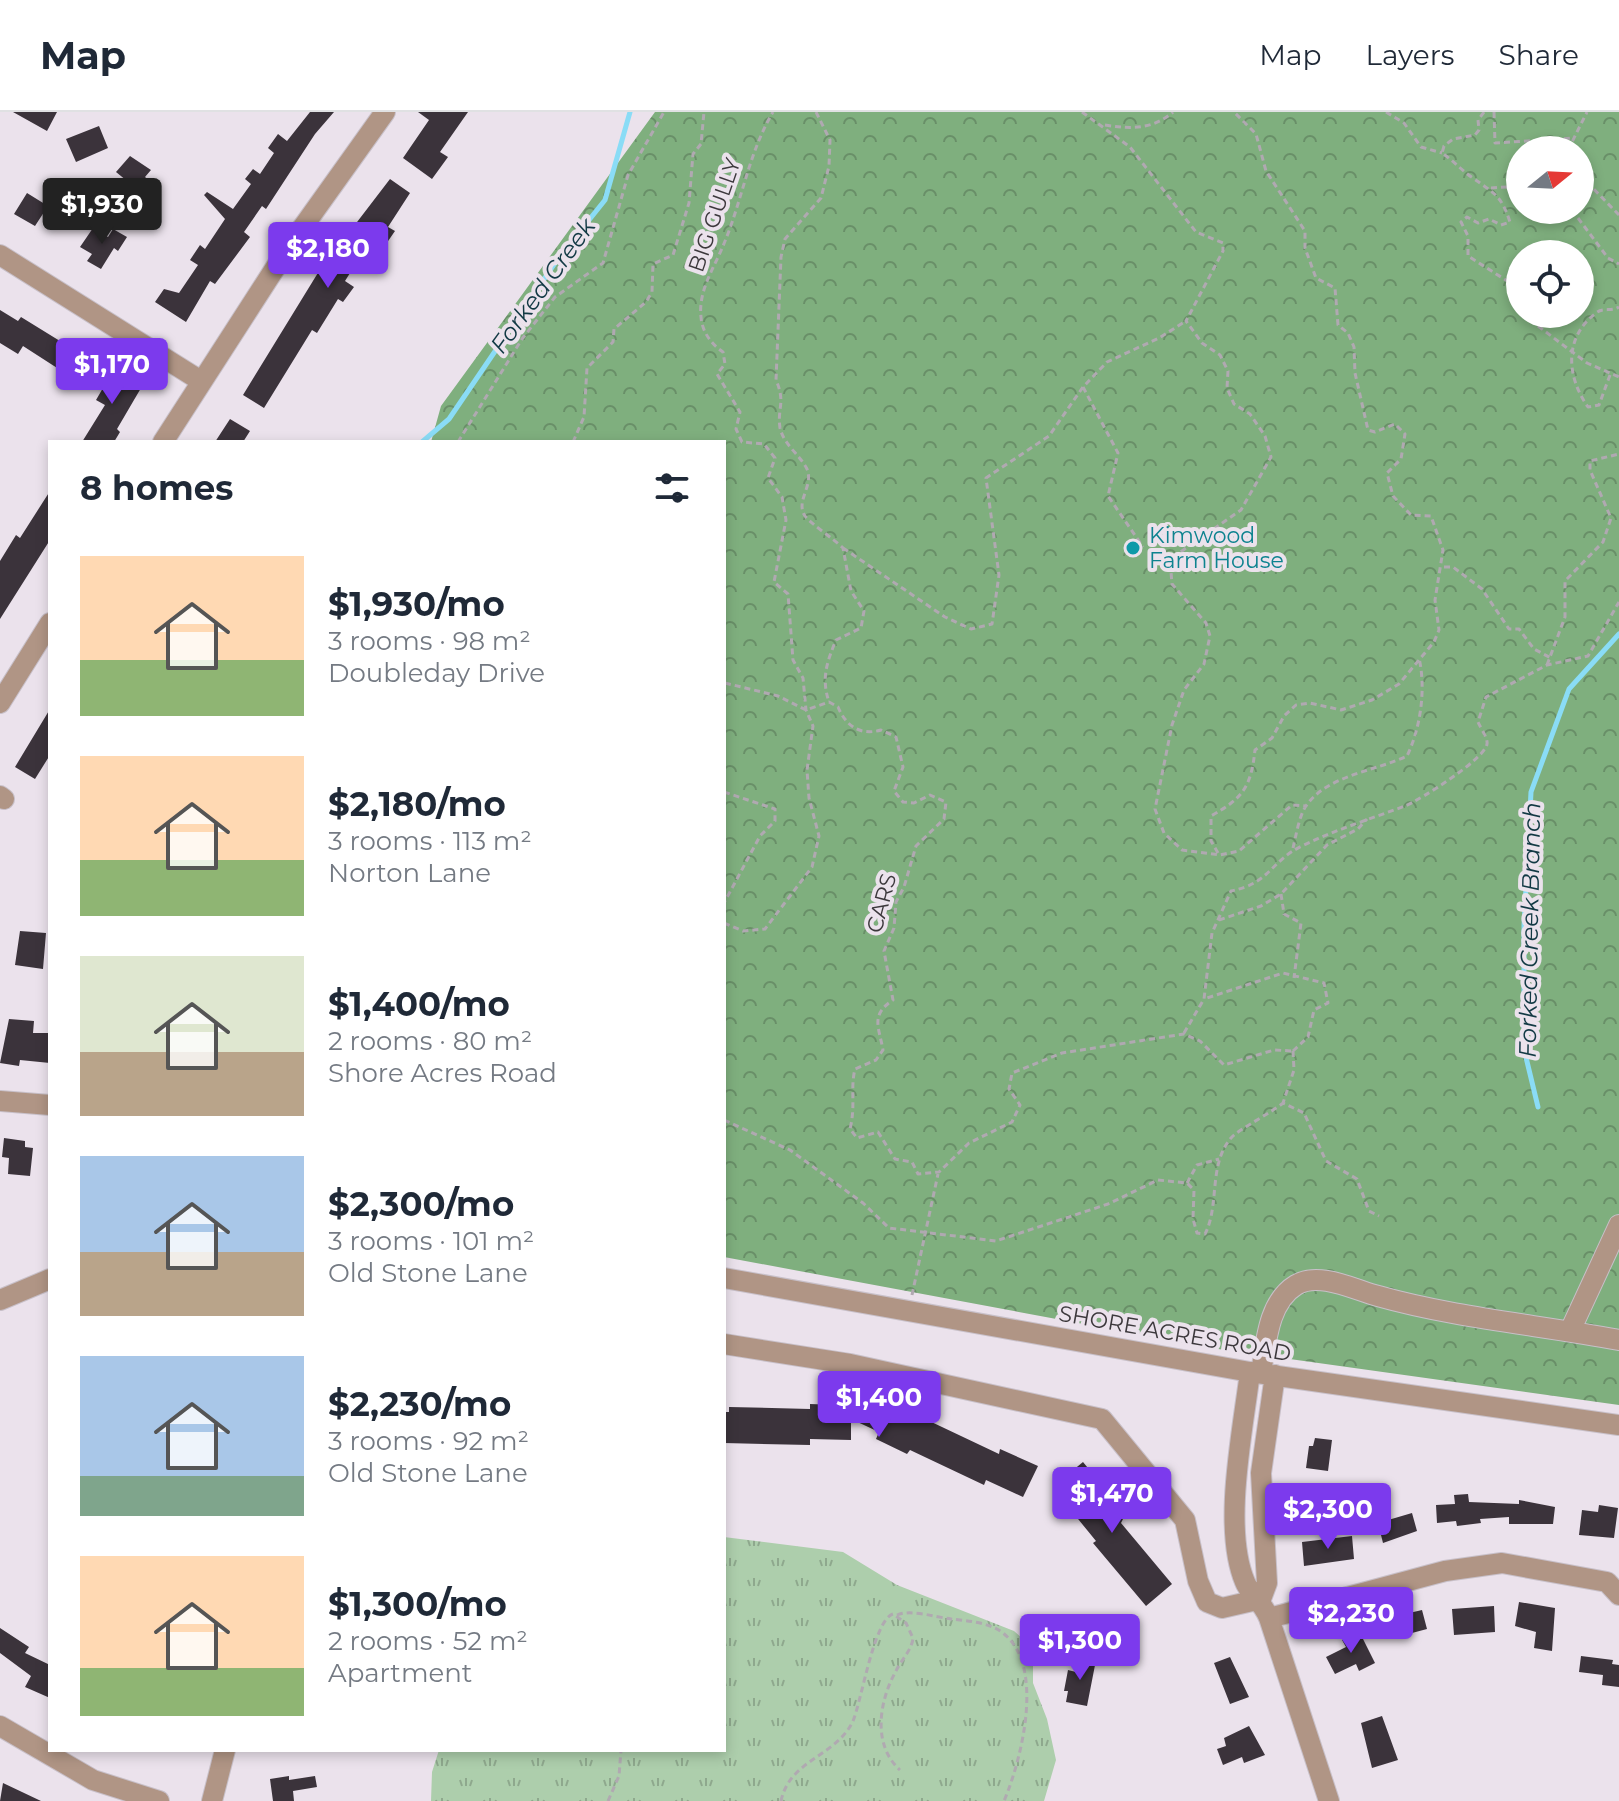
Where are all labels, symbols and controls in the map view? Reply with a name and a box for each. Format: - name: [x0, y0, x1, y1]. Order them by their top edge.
- text: Map: [40, 32, 126, 79]
- text: Map: [1259, 38, 1322, 72]
- text: Layers: [1366, 38, 1455, 72]
- text: Share: [1499, 38, 1579, 72]
- north arrow: [1506, 136, 1594, 224]
- map controls: [1506, 136, 1594, 328]
- street label: BIG GULLY: [682, 155, 747, 276]
- pin: $1,930: [37, 178, 167, 246]
- text: $1,930: [61, 188, 143, 220]
- water label: Forked Creek: [484, 211, 602, 359]
- pin: $2,180: [263, 222, 393, 290]
- text: $2,180: [286, 232, 370, 264]
- button: locate: [1506, 240, 1594, 328]
- pin: $1,170: [47, 338, 177, 406]
- text: $1,170: [74, 348, 150, 380]
- icon: filters: [650, 466, 694, 510]
- text: 8 homes: [80, 467, 233, 509]
- place label: Kimwood Farm House: [1149, 522, 1284, 574]
- marker: Kimwood Farm House: [1124, 539, 1142, 557]
- text: $1,930/mo: [328, 583, 505, 625]
- icon: home: [144, 588, 240, 684]
- text: 3 rooms · 98 m²: [328, 625, 531, 657]
- text: Doubleday Drive: [328, 657, 545, 689]
- text: $2,180/mo: [328, 783, 506, 825]
- icon: home: [144, 788, 240, 884]
- water label: Forked Creek Branch: [1513, 802, 1546, 1058]
- text: 3 rooms · 113 m²: [328, 825, 532, 857]
- text: Norton Lane: [328, 857, 491, 889]
- street label: CARS: [861, 870, 902, 936]
- text: $1,400/mo: [328, 983, 510, 1025]
- icon: home: [144, 988, 240, 1084]
- text: 2 rooms · 80 m²: [328, 1025, 532, 1057]
- text: Shore Acres Road: [328, 1057, 557, 1089]
- text: $2,300/mo: [328, 1183, 514, 1225]
- icon: home: [144, 1188, 240, 1284]
- text: 3 rooms · 101 m²: [328, 1225, 534, 1257]
- text: Old Stone Lane: [328, 1257, 528, 1289]
- street label: SHORE ACRES ROAD: [1057, 1300, 1293, 1367]
- pin: $1,400: [814, 1371, 944, 1439]
- text: $1,400: [836, 1381, 922, 1413]
- text: $2,230/mo: [328, 1383, 511, 1425]
- icon: home: [144, 1388, 240, 1484]
- text: 3 rooms · 92 m²: [328, 1425, 529, 1457]
- text: Old Stone Lane: [328, 1457, 528, 1489]
- pin: $1,470: [1047, 1467, 1177, 1535]
- text: $1,470: [1070, 1477, 1154, 1509]
- pin: $2,300: [1263, 1483, 1393, 1551]
- text: $2,300: [1283, 1493, 1373, 1525]
- text: $1,300/mo: [328, 1583, 507, 1625]
- pin: $2,230: [1286, 1587, 1416, 1655]
- icon: home: [144, 1588, 240, 1684]
- text: $2,230: [1307, 1597, 1395, 1629]
- pin: $1,300: [1015, 1614, 1145, 1682]
- text: $1,300: [1038, 1624, 1122, 1656]
- text: 2 rooms · 52 m²: [328, 1625, 528, 1657]
- text: Apartment: [328, 1657, 472, 1689]

